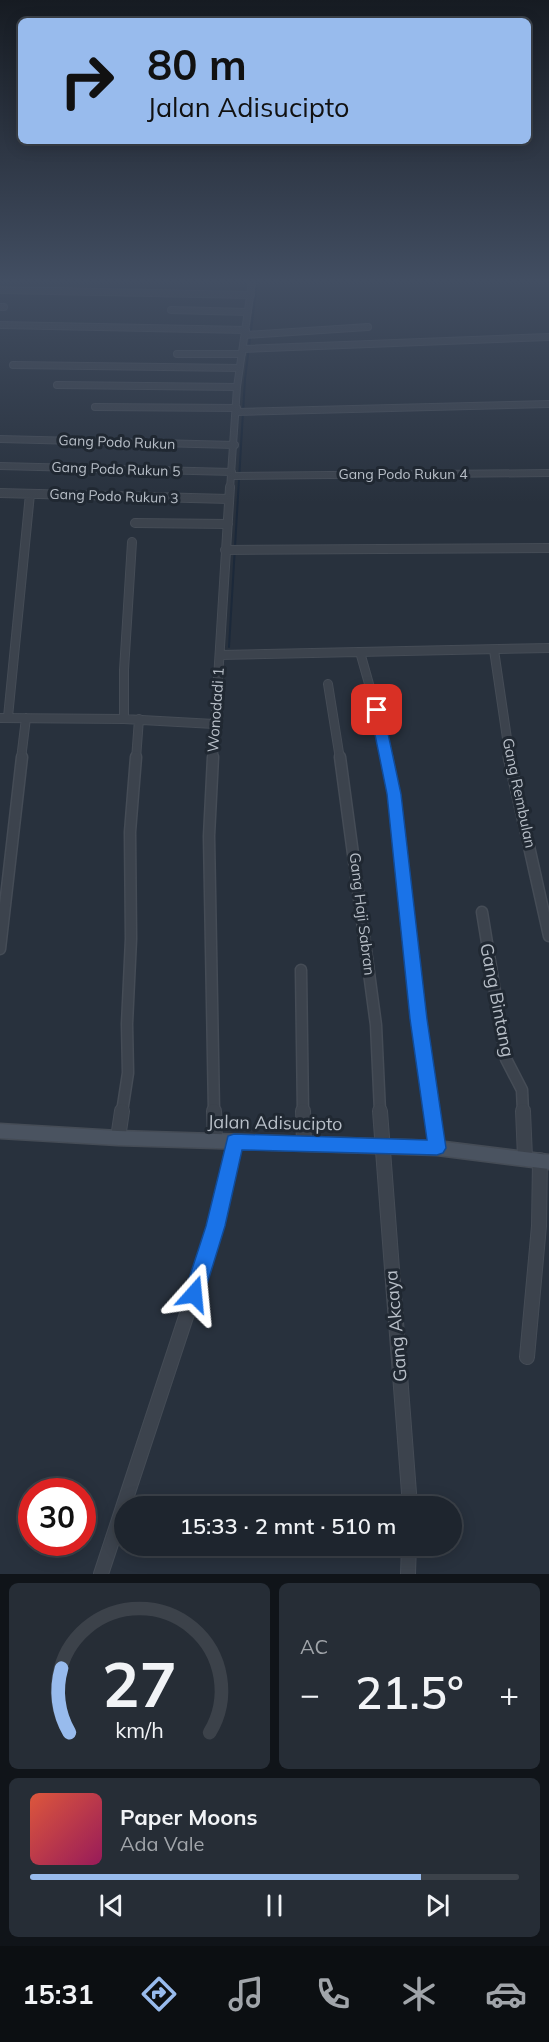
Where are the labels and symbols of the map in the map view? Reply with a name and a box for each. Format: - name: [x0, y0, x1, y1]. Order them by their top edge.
- street label: Gang Podo Rukun: [58, 431, 176, 453]
- street label: Gang Podo Rukun 5: [51, 458, 181, 480]
- street label: Gang Podo Rukun 4: [338, 465, 468, 483]
- street label: Gang Podo Rukun 3: [49, 485, 179, 507]
- street label: Wonodadi 1: [203, 667, 228, 753]
- pin: [351, 684, 402, 735]
- street label: Gang Rembulan: [499, 736, 540, 850]
- street label: Gang Haji Sabran: [346, 851, 379, 977]
- street label: Gang Bintang: [475, 941, 520, 1059]
- street label: Jalan Adisucipto: [207, 1110, 343, 1135]
- position arrow: [162, 1262, 226, 1326]
- street label: Gang Akcaya: [379, 1269, 412, 1383]
- speed limit sign: 30: [18, 1478, 96, 1556]

